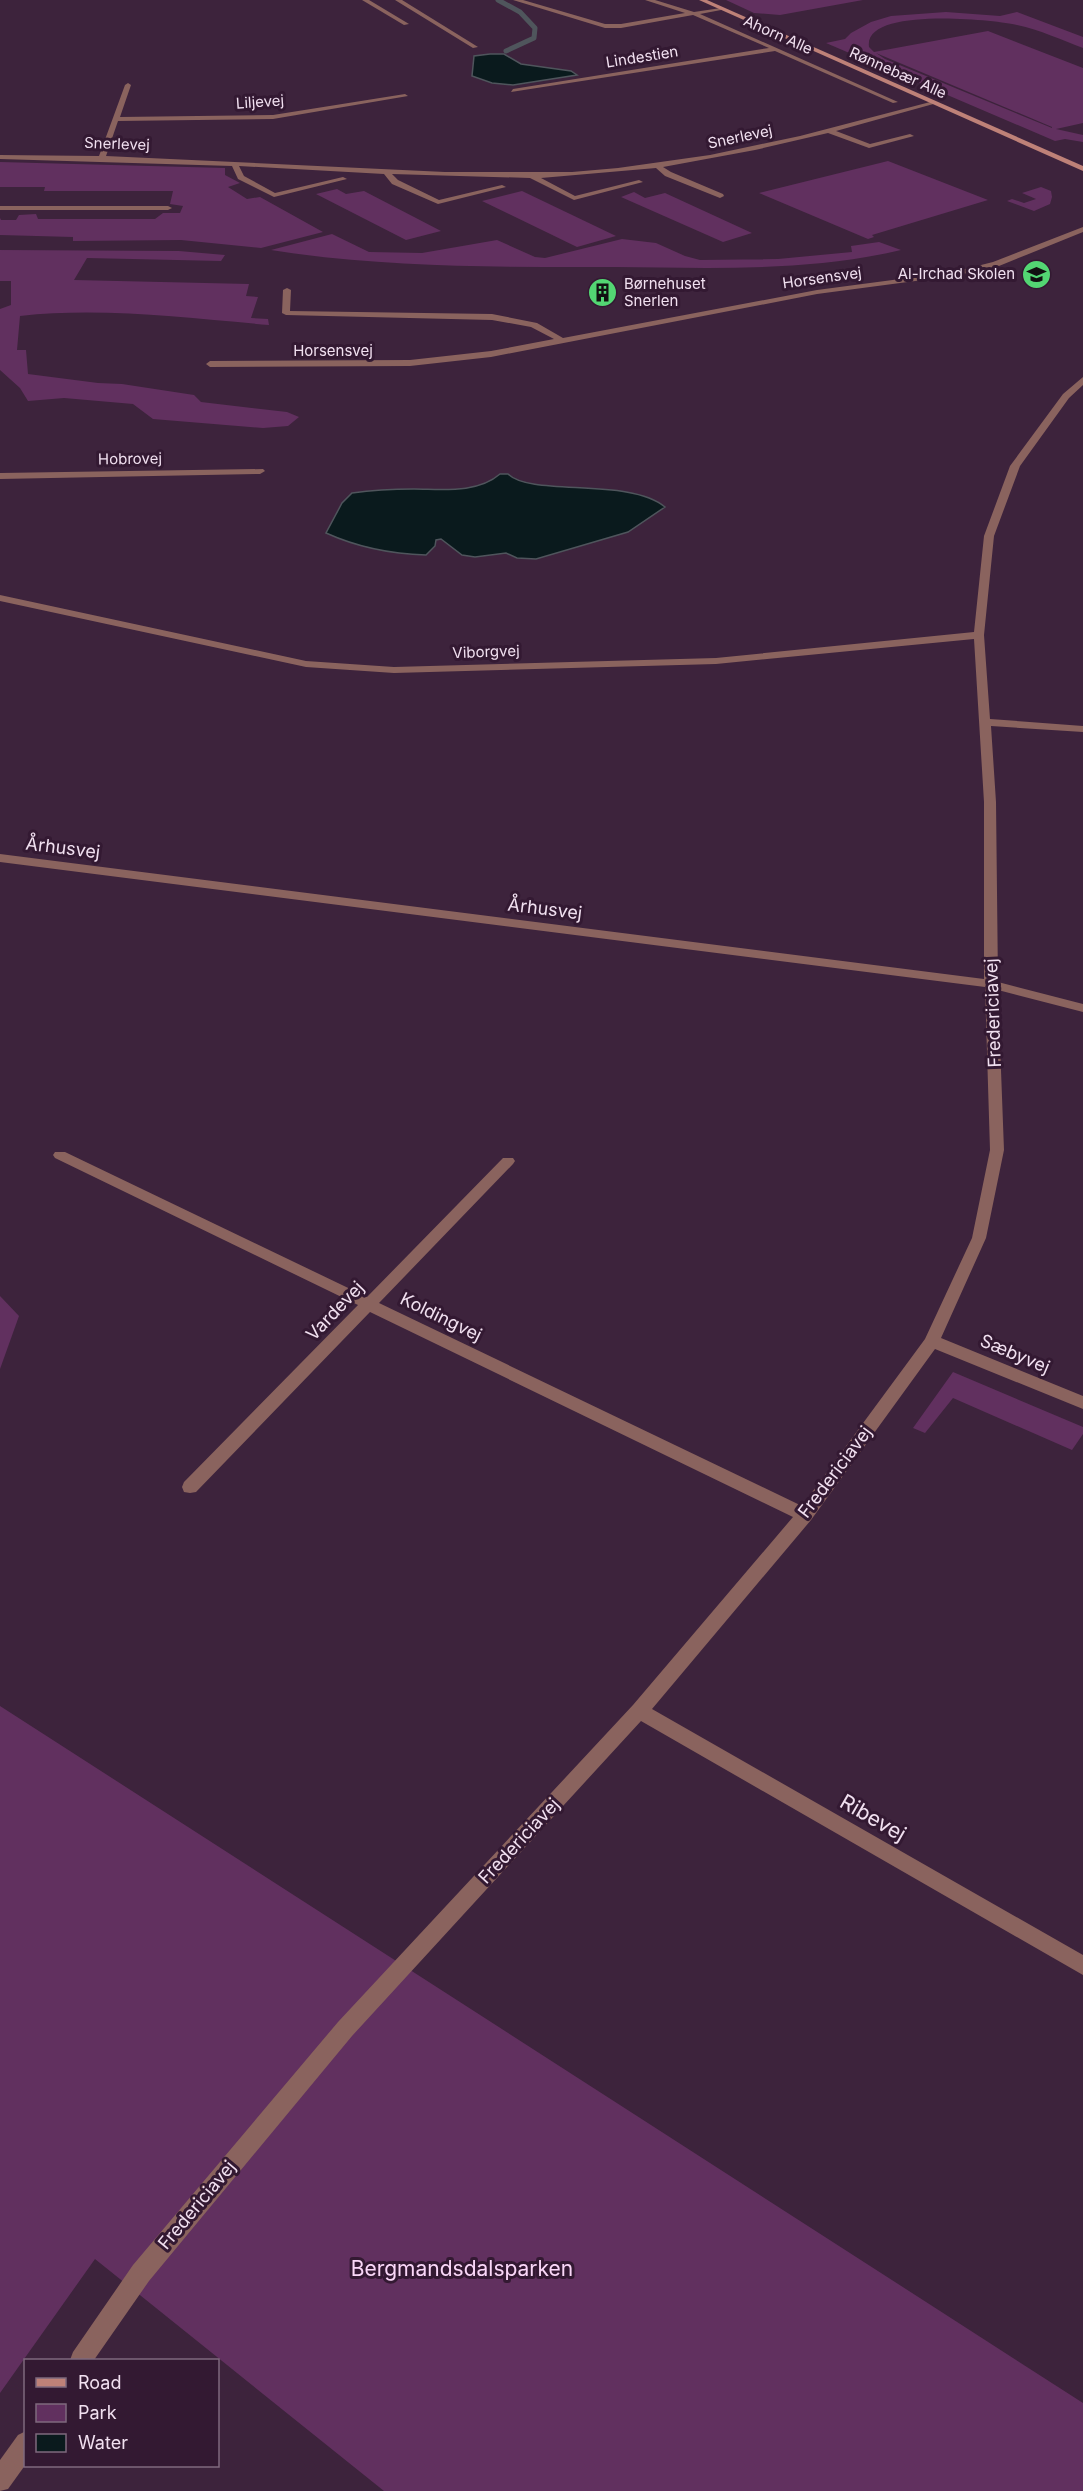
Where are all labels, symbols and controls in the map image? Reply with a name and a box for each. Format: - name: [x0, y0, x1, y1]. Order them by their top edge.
- street label: Ahorn Alle: [741, 11, 816, 58]
- street label: Lindestien: [604, 41, 679, 72]
- street label: Rønnebær Alle: [847, 43, 950, 102]
- street label: Liljevej: [235, 90, 285, 113]
- street label: Snerlevej: [706, 120, 774, 153]
- street label: Snerlevej: [84, 133, 150, 154]
- school or university icon: Al-Irchad Skolen: [1020, 258, 1052, 290]
- street label: Horsensvej: [781, 263, 863, 292]
- place label: Al-Irchad Skolen: [898, 264, 1015, 283]
- place label: Børnehuset Snerlen: [624, 274, 706, 310]
- building icon: Børnehuset Snerlen: [587, 277, 619, 309]
- street label: Horsensvej: [293, 341, 373, 360]
- street label: Hobrovej: [98, 448, 162, 469]
- street label: Viborgvej: [452, 641, 520, 662]
- street label: Århusvej: [25, 831, 102, 862]
- street label: Århusvej: [507, 892, 584, 923]
- street label: Fredericiavej: [980, 958, 1005, 1068]
- street label: Vardevej: [301, 1277, 368, 1345]
- street label: Koldingvej: [397, 1288, 485, 1345]
- street label: Sæbyvej: [977, 1330, 1053, 1378]
- street label: Fredericiavej: [793, 1422, 876, 1522]
- street label: Ribevej: [836, 1789, 911, 1846]
- street label: Fredericiavej: [474, 1794, 564, 1888]
- street label: Fredericiavej: [154, 2156, 240, 2253]
- park label: Bergmandsdalsparken: [351, 2256, 573, 2281]
- legend: [24, 2359, 219, 2467]
- text: Road: [78, 2372, 121, 2393]
- text: Park: [78, 2402, 117, 2423]
- text: Water: [78, 2432, 128, 2453]

